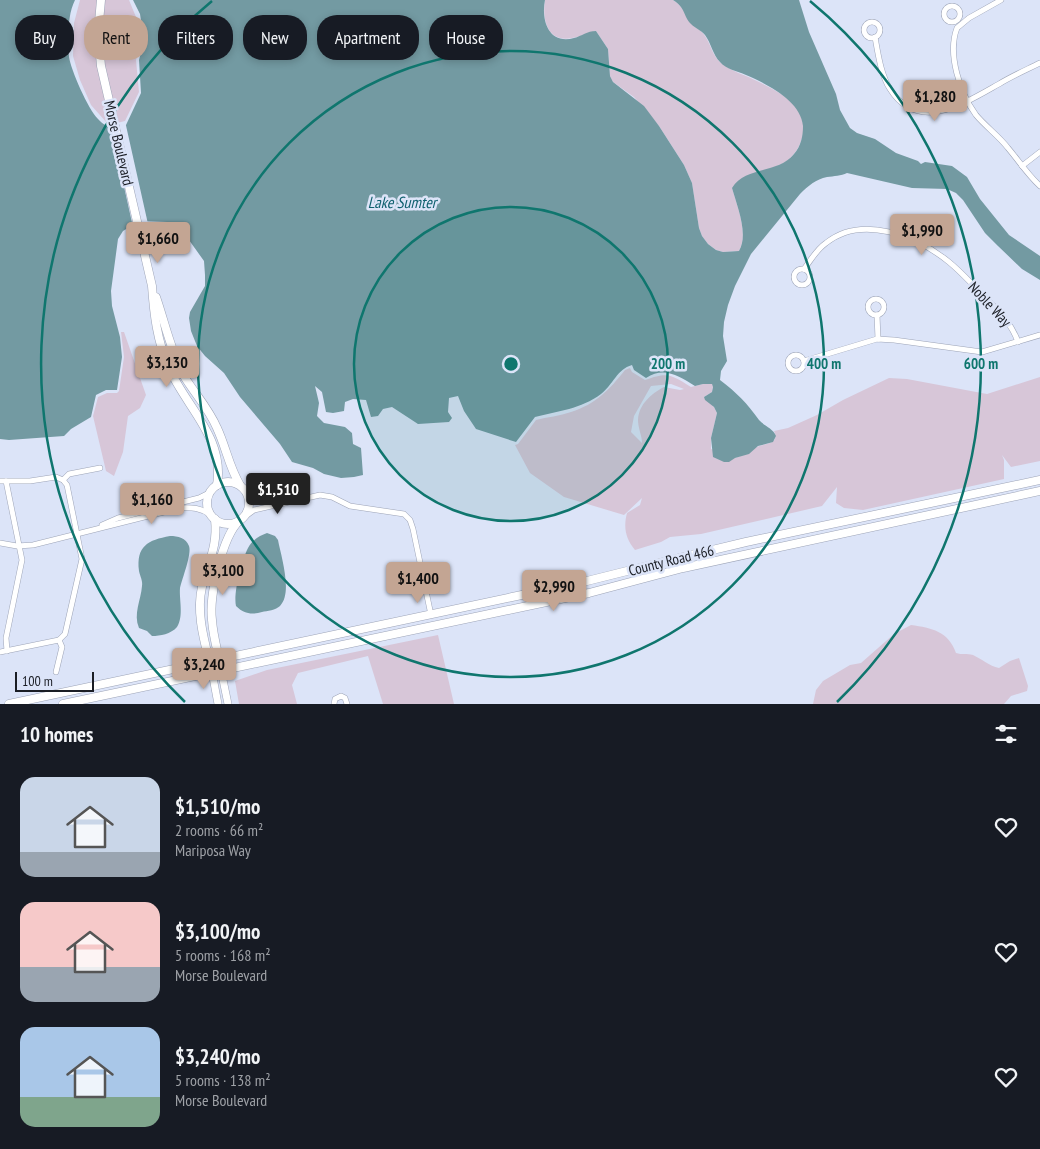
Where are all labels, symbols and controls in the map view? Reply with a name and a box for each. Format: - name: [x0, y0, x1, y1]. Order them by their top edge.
- chip: Buy: [15, 15, 74, 60]
- chip: Rent: [84, 15, 148, 60]
- chip: Filters: [158, 15, 233, 60]
- chip: New: [243, 15, 307, 60]
- chip: Apartment: [317, 15, 419, 60]
- chip: House: [429, 15, 503, 60]
- pin: $1,280: [894, 80, 976, 122]
- text: $1,280: [914, 86, 956, 106]
- street label: Morse Boulevard: [100, 99, 138, 187]
- water label: Lake Sumter: [368, 192, 439, 212]
- pin: $1,990: [881, 214, 963, 256]
- text: $1,990: [901, 220, 943, 240]
- pin: $1,660: [117, 222, 199, 264]
- text: $1,660: [137, 228, 179, 248]
- street label: Noble Way: [964, 277, 1016, 331]
- pin: $3,130: [126, 346, 208, 388]
- text: $3,130: [146, 352, 188, 372]
- text: 200 m: [651, 354, 685, 373]
- text: 400 m: [807, 354, 841, 373]
- text: 600 m: [964, 354, 998, 373]
- centre of rings: [502, 355, 520, 373]
- pin: $1,510: [237, 472, 319, 515]
- text: $1,510: [257, 479, 299, 499]
- pin: $1,160: [111, 482, 193, 525]
- text: $1,160: [131, 489, 173, 509]
- street label: County Road 466: [626, 540, 716, 580]
- pin: $3,100: [182, 554, 264, 596]
- text: $3,100: [202, 560, 244, 580]
- pin: $1,400: [377, 562, 459, 604]
- text: $1,400: [397, 568, 439, 588]
- pin: $2,990: [513, 570, 595, 612]
- text: $2,990: [533, 576, 575, 596]
- pin: $3,240: [163, 648, 245, 690]
- text: $3,240: [183, 654, 225, 674]
- scale bar: [15, 669, 94, 692]
- text: 100 m: [22, 672, 53, 690]
- icon: filters: [992, 720, 1020, 748]
- text: 10 homes: [20, 721, 93, 748]
- text: $1,510/mo: [175, 793, 260, 820]
- icon: home: [60, 797, 120, 857]
- icon: heart: [992, 813, 1020, 841]
- text: 2 rooms · 66 m²: [175, 820, 263, 840]
- text: Mariposa Way: [175, 840, 251, 860]
- text: $3,100/mo: [175, 918, 260, 945]
- icon: home: [60, 922, 120, 982]
- icon: heart: [992, 938, 1020, 966]
- text: 5 rooms · 168 m²: [175, 945, 271, 965]
- text: Morse Boulevard: [175, 965, 267, 985]
- text: $3,240/mo: [175, 1043, 260, 1070]
- icon: home: [60, 1047, 120, 1107]
- icon: heart: [992, 1063, 1020, 1091]
- text: 5 rooms · 138 m²: [175, 1070, 271, 1090]
- text: Morse Boulevard: [175, 1090, 267, 1110]

